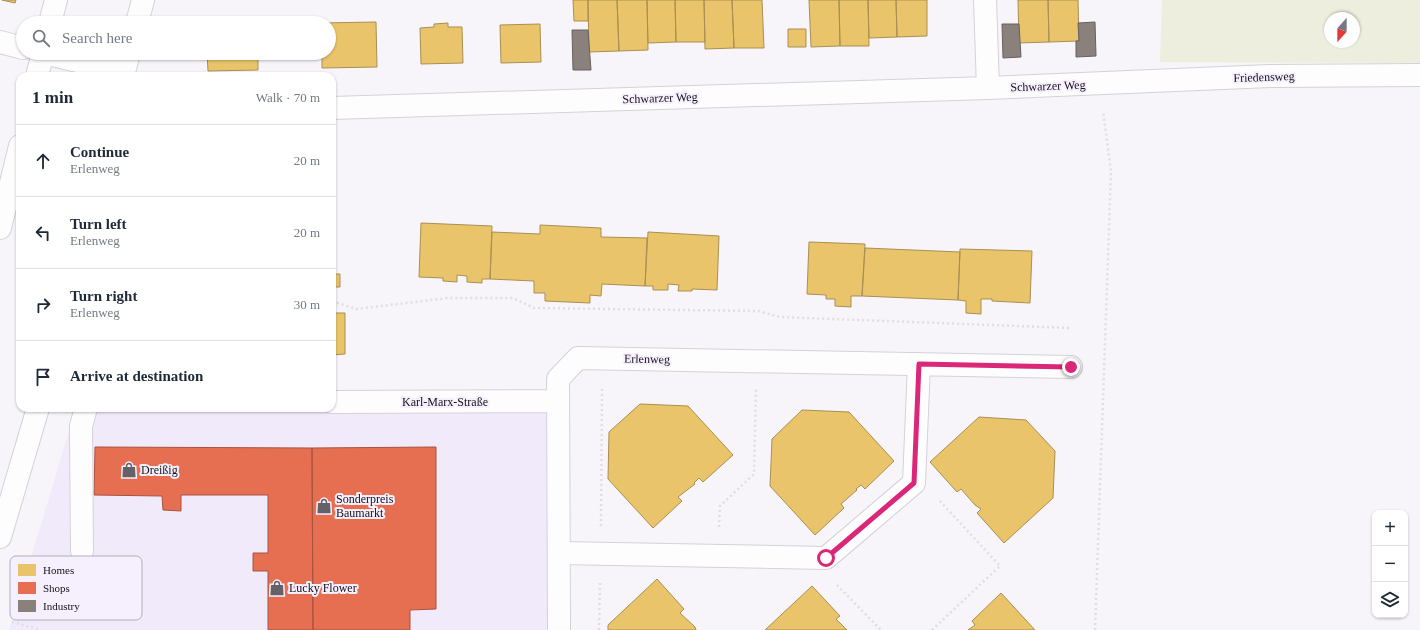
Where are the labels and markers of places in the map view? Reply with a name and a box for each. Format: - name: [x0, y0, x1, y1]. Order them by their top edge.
- shop icon: Dreißig: [120, 461, 138, 479]
- place label: Dreißig: [141, 463, 178, 477]
- place label: Sonderpreis Baumarkt: [336, 492, 394, 520]
- shop icon: Sonderpreis Baumarkt: [315, 497, 333, 515]
- shop icon: Lucky Flower: [268, 579, 286, 597]
- place label: Lucky Flower: [289, 581, 357, 595]

